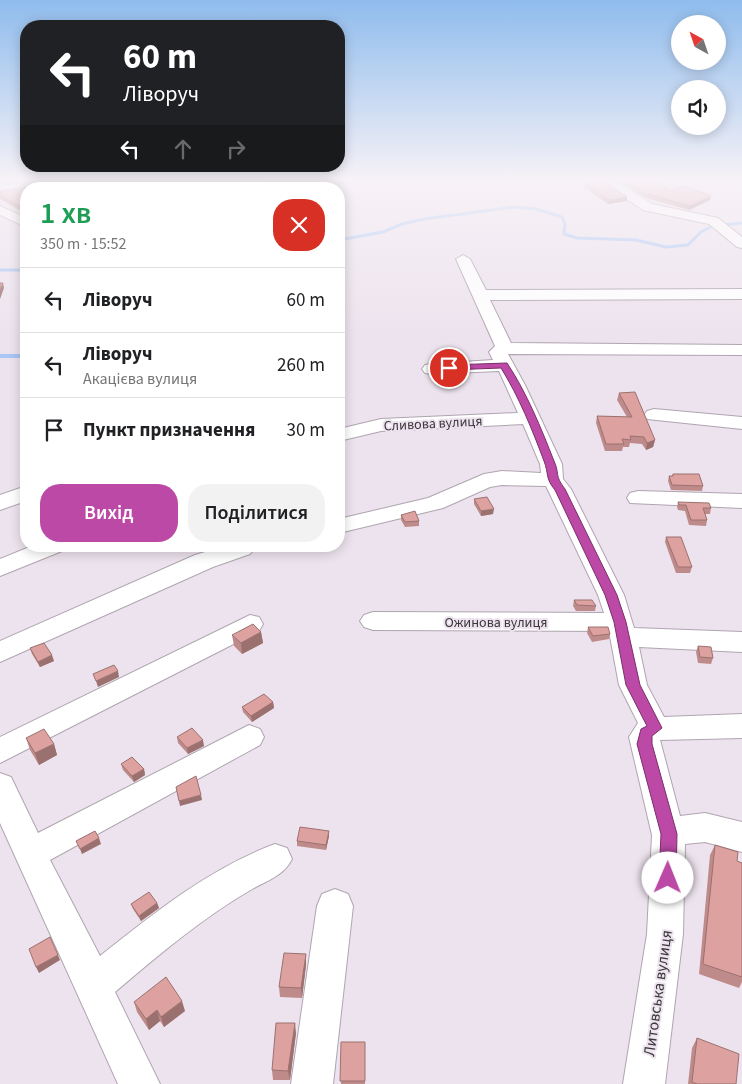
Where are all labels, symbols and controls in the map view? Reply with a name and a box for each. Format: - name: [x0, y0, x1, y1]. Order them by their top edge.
- north arrow: [671, 15, 726, 70]
- map controls: [671, 15, 726, 135]
- text: 60 m: [123, 32, 197, 82]
- icon: left: [40, 40, 105, 105]
- text: Ліворуч: [123, 78, 199, 110]
- button: sound: [671, 80, 726, 135]
- icon: left: [116, 135, 144, 163]
- icon: ahead: [169, 135, 197, 163]
- icon: right: [222, 135, 250, 163]
- text: 1 хв: [40, 192, 91, 235]
- button: close: [273, 199, 325, 251]
- text: 350 m · 15:52: [40, 233, 127, 255]
- icon: left: [40, 286, 68, 314]
- text: Ліворуч: [83, 287, 152, 314]
- text: 60 m: [287, 287, 325, 314]
- text: Ліворуч: [83, 341, 152, 368]
- pin: [428, 347, 470, 389]
- icon: left: [40, 351, 68, 379]
- text: 260 m: [277, 352, 325, 379]
- icon: arrive: [435, 354, 463, 382]
- text: Акацієва вулиця: [83, 368, 197, 390]
- street label: Сливова вулиця: [383, 411, 483, 437]
- icon: arrive: [40, 416, 68, 444]
- text: Пункт призначення: [83, 417, 255, 444]
- text: 30 m: [287, 417, 325, 444]
- button: Вихід: [40, 484, 178, 542]
- button: Поділитися: [188, 484, 325, 542]
- street label: Ожинова вулиця: [444, 613, 548, 633]
- position arrow: [641, 851, 693, 903]
- street label: Литовська вулиця: [638, 929, 678, 1058]

